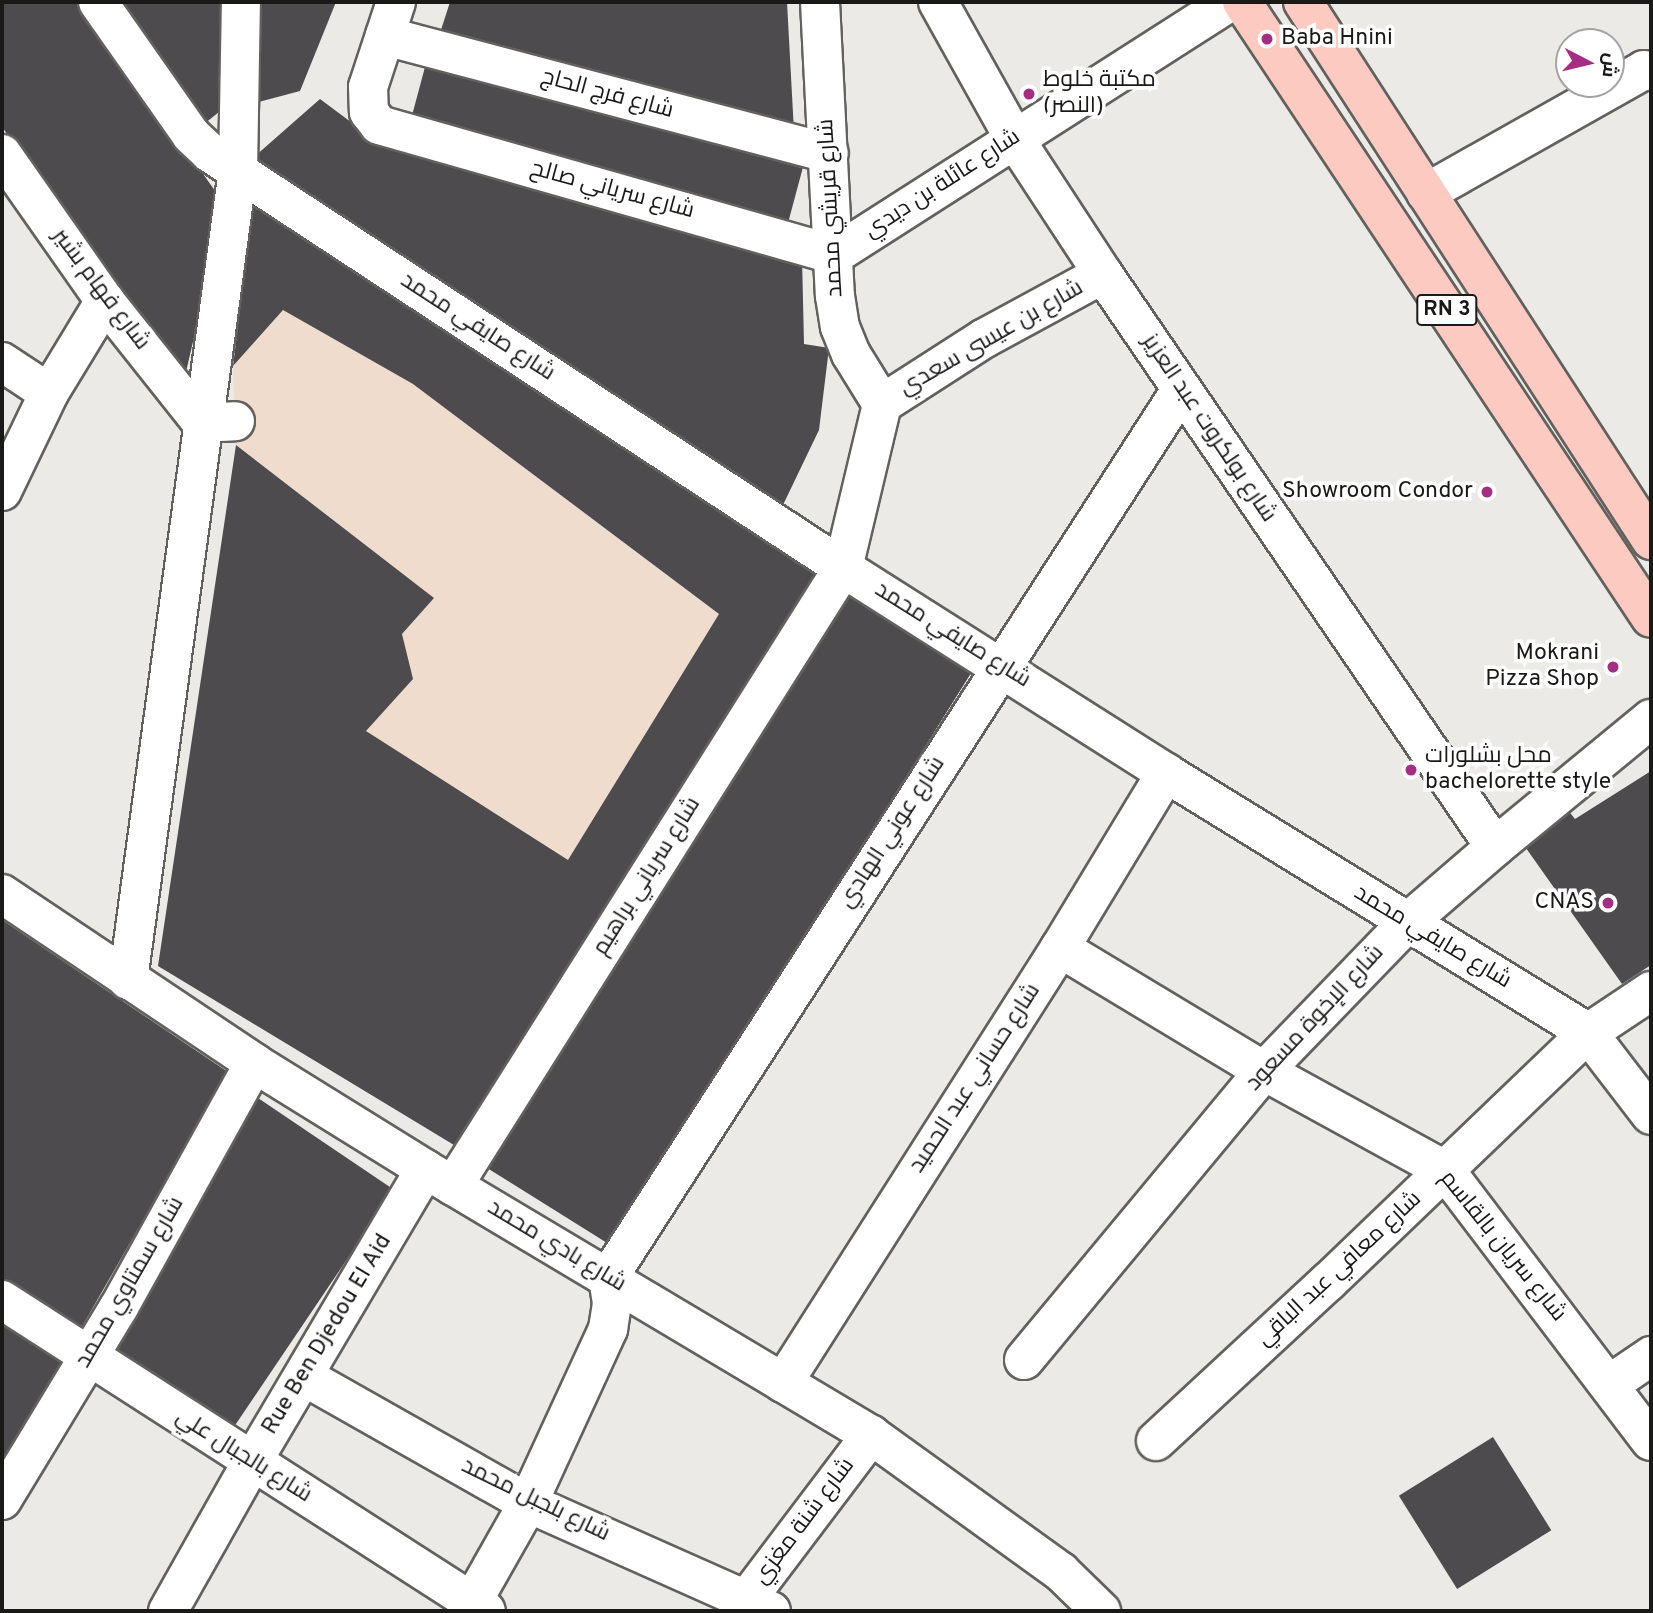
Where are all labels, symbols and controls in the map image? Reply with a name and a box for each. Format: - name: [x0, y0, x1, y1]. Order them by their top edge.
- place label: Baba Hnini: [1281, 25, 1393, 53]
- north arrow: [1555, 28, 1625, 98]
- marker: Baba Hnini: [1259, 31, 1275, 47]
- text: ش: [1595, 52, 1622, 79]
- street label: شارع فرج الحاج: [538, 64, 676, 126]
- place label: مكتبة خلوط (النصر): [1043, 67, 1156, 121]
- marker: مكتبة خلوط (النصر): [1021, 86, 1037, 102]
- street label: شارع قريشي محمد: [814, 118, 850, 298]
- street label: شارع عائلة بن ديدي: [860, 124, 1026, 246]
- street label: شارع سرياني صالح: [527, 156, 697, 226]
- street label: شارع فهام بشير: [45, 224, 155, 356]
- street label: شارع صايفي محمد: [395, 268, 559, 388]
- street label: شارع بن عيسى سعدي: [895, 275, 1089, 403]
- road number: RN 3: [1416, 292, 1478, 328]
- street label: شارع بولكروت عبد العزيز: [1135, 330, 1281, 528]
- place label: Showroom Condor: [1282, 478, 1473, 506]
- marker: Showroom Condor: [1479, 484, 1495, 500]
- street label: شارع صايفي محمد: [869, 577, 1035, 695]
- place label: Mokrani Pizza Shop: [1485, 640, 1599, 694]
- marker: Mokrani Pizza Shop: [1605, 659, 1621, 675]
- place label: محل بشلورات bachelorette style: [1425, 743, 1611, 797]
- street label: شارع عوني الهادي: [834, 752, 952, 914]
- marker: محل بشلورات bachelorette style: [1403, 762, 1419, 778]
- street label: شارع سرياني براهيم: [588, 793, 708, 961]
- street label: شارع صايفي محمد: [1348, 880, 1516, 996]
- place label: CNAS: [1535, 889, 1594, 917]
- marker: CNAS: [1600, 895, 1616, 911]
- street label: شارع الإخوة مسعود: [1241, 940, 1391, 1098]
- street label: شارع حساني عبد الحميد: [904, 979, 1048, 1179]
- street label: شارع سريان بالقاسم: [1433, 1166, 1571, 1328]
- street label: شارع معافي عبد الباقي: [1252, 1187, 1428, 1353]
- street label: شارع سمتاوي محمد: [71, 1193, 191, 1373]
- street label: شارع بادي محمد: [482, 1195, 630, 1299]
- street label: Rue Ben Djedou El Aid: [257, 1229, 399, 1441]
- street label: شارع بالجبال علي: [170, 1404, 316, 1510]
- street label: شارع بلجبل محمد: [456, 1453, 614, 1549]
- street label: شارع شنة مغزي: [748, 1453, 862, 1591]

